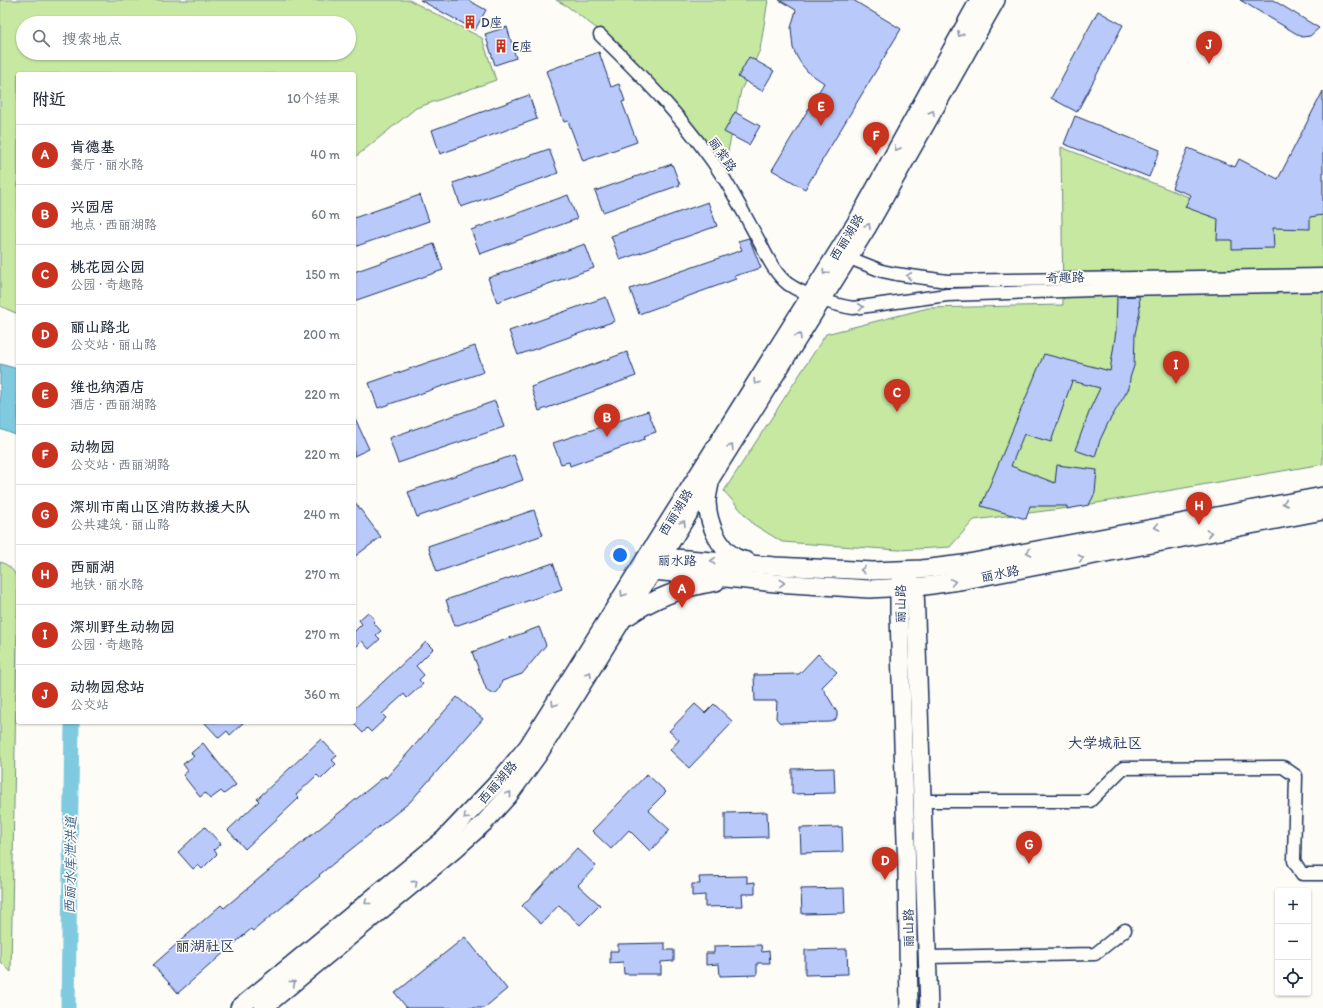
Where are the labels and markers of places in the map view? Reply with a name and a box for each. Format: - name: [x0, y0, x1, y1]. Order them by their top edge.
- building icon: D座: [462, 14, 478, 30]
- place label: D座: [481, 15, 503, 30]
- pin: J: [1196, 31, 1222, 64]
- building icon: E座: [493, 38, 509, 54]
- place label: E座: [512, 39, 532, 54]
- pin: E: [808, 93, 834, 126]
- pin: F: [863, 122, 889, 155]
- pin: I: [1163, 351, 1189, 384]
- pin: C: [884, 379, 910, 412]
- pin: B: [594, 404, 620, 437]
- pin: H: [1186, 492, 1212, 525]
- pin: A: [669, 575, 695, 608]
- pin: G: [1016, 831, 1042, 864]
- pin: D: [872, 847, 898, 880]

